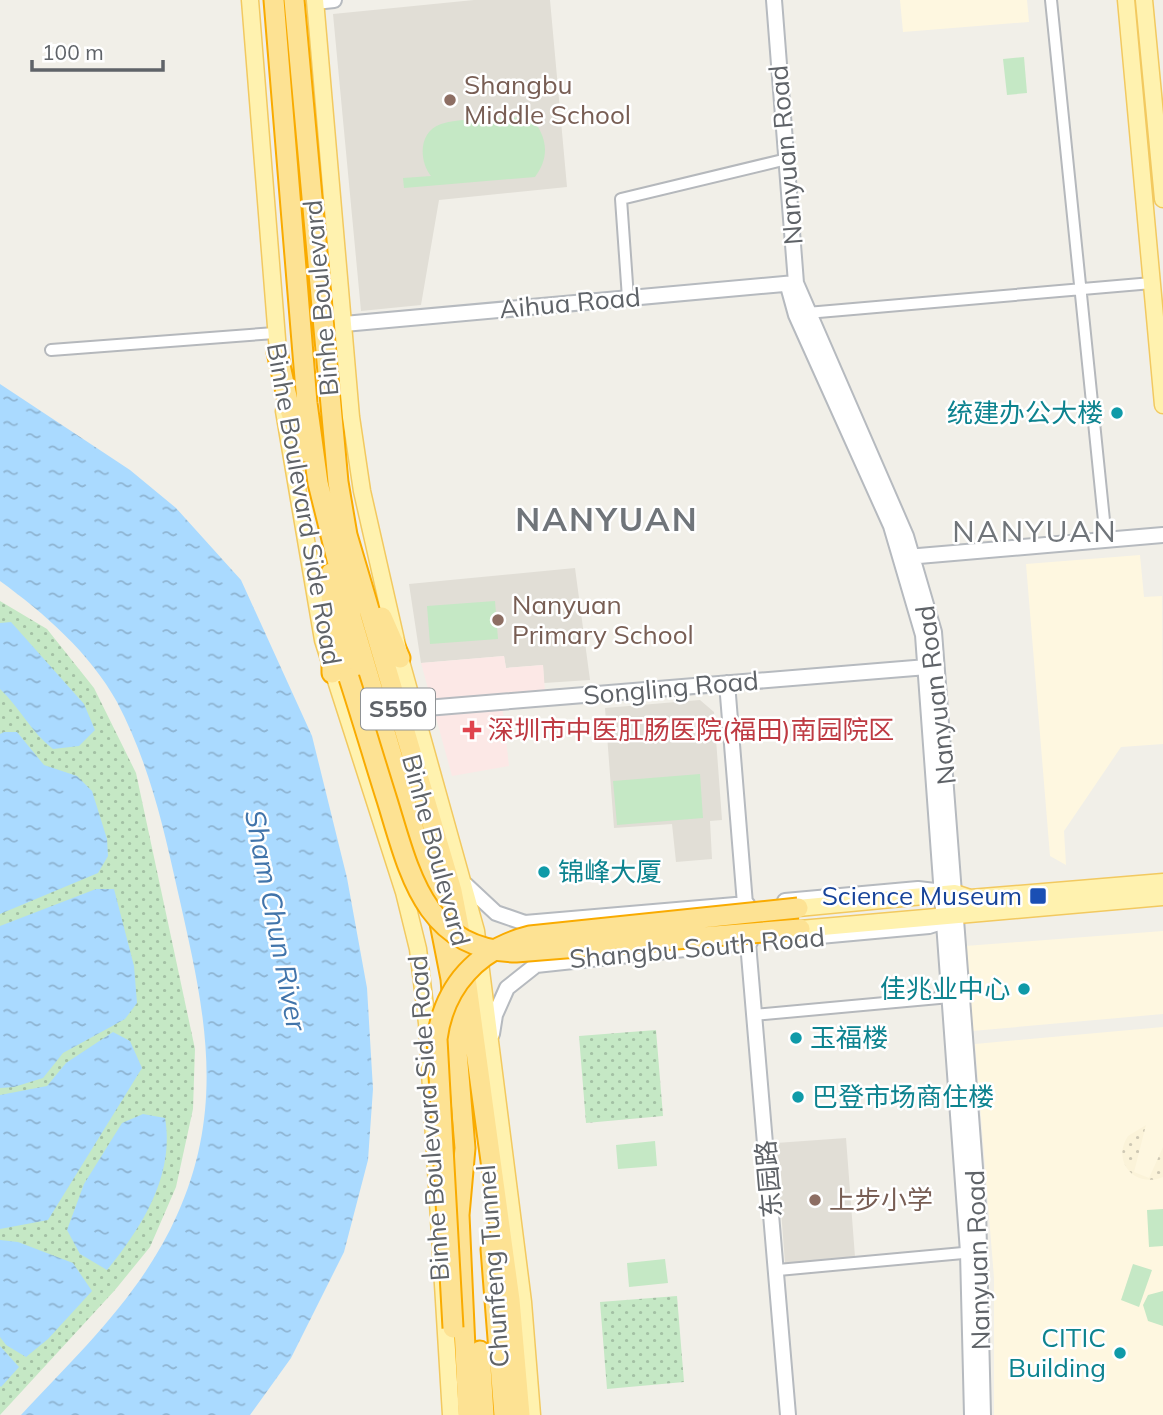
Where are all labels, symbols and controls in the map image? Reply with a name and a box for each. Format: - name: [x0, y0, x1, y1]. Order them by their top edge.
- scale bar: [32, 28, 163, 72]
- text: 100 m: [42, 39, 104, 65]
- street label: Nanyuan Road: [761, 64, 810, 246]
- place label: Shangbu Middle School: [464, 68, 631, 131]
- marker: Shangbu Middle School: [442, 92, 458, 108]
- street label: Binhe Boulevard: [295, 198, 346, 398]
- street label: Aihua Road: [498, 280, 642, 325]
- street label: Binhe Boulevard Side Road: [260, 340, 349, 668]
- place label: 统建办公大楼: [947, 396, 1103, 429]
- marker: 统建办公大楼: [1109, 405, 1125, 421]
- district label: NANYUAN: [515, 498, 699, 539]
- district label: NANYUAN: [952, 512, 1118, 550]
- place label: Nanyuan Primary School: [512, 588, 694, 651]
- street label: Nanyuan Road: [908, 604, 963, 787]
- marker: Nanyuan Primary School: [490, 612, 506, 628]
- street label: Songling Road: [582, 663, 760, 712]
- road number: S550: [361, 688, 435, 730]
- place label: 深圳市中医肛肠医院(福田)南园院区: [488, 713, 895, 746]
- marker: 深圳市中医肛肠医院(福田)南园院区: [462, 720, 482, 740]
- street label: Binhe Boulevard: [395, 750, 478, 949]
- water label: Sham Chun River: [238, 807, 315, 1035]
- place label: 锦峰大厦: [558, 855, 662, 888]
- marker: 锦峰大厦: [536, 864, 552, 880]
- place label: Science Museum: [822, 879, 1022, 912]
- marker: Science Museum: [1028, 886, 1048, 906]
- street label: Shangbu South Road: [568, 920, 826, 975]
- street label: Binhe Boulevard Side Road: [401, 954, 456, 1282]
- place label: 佳兆业中心: [880, 972, 1010, 1005]
- marker: 佳兆业中心: [1016, 981, 1032, 997]
- place label: 玉福楼: [810, 1021, 888, 1054]
- marker: 玉福楼: [788, 1030, 804, 1046]
- place label: 巴登市场商住楼: [812, 1080, 994, 1113]
- marker: 巴登市场商住楼: [790, 1089, 806, 1105]
- street label: 东园路: [749, 1139, 788, 1219]
- street label: Chunfeng Tunnel: [469, 1164, 516, 1369]
- street label: Nanyuan Road: [958, 1169, 997, 1351]
- place label: 上步小学: [829, 1183, 933, 1216]
- marker: 上步小学: [807, 1192, 823, 1208]
- place label: CITIC Building: [1008, 1321, 1106, 1384]
- marker: CITIC Building: [1112, 1345, 1128, 1361]

